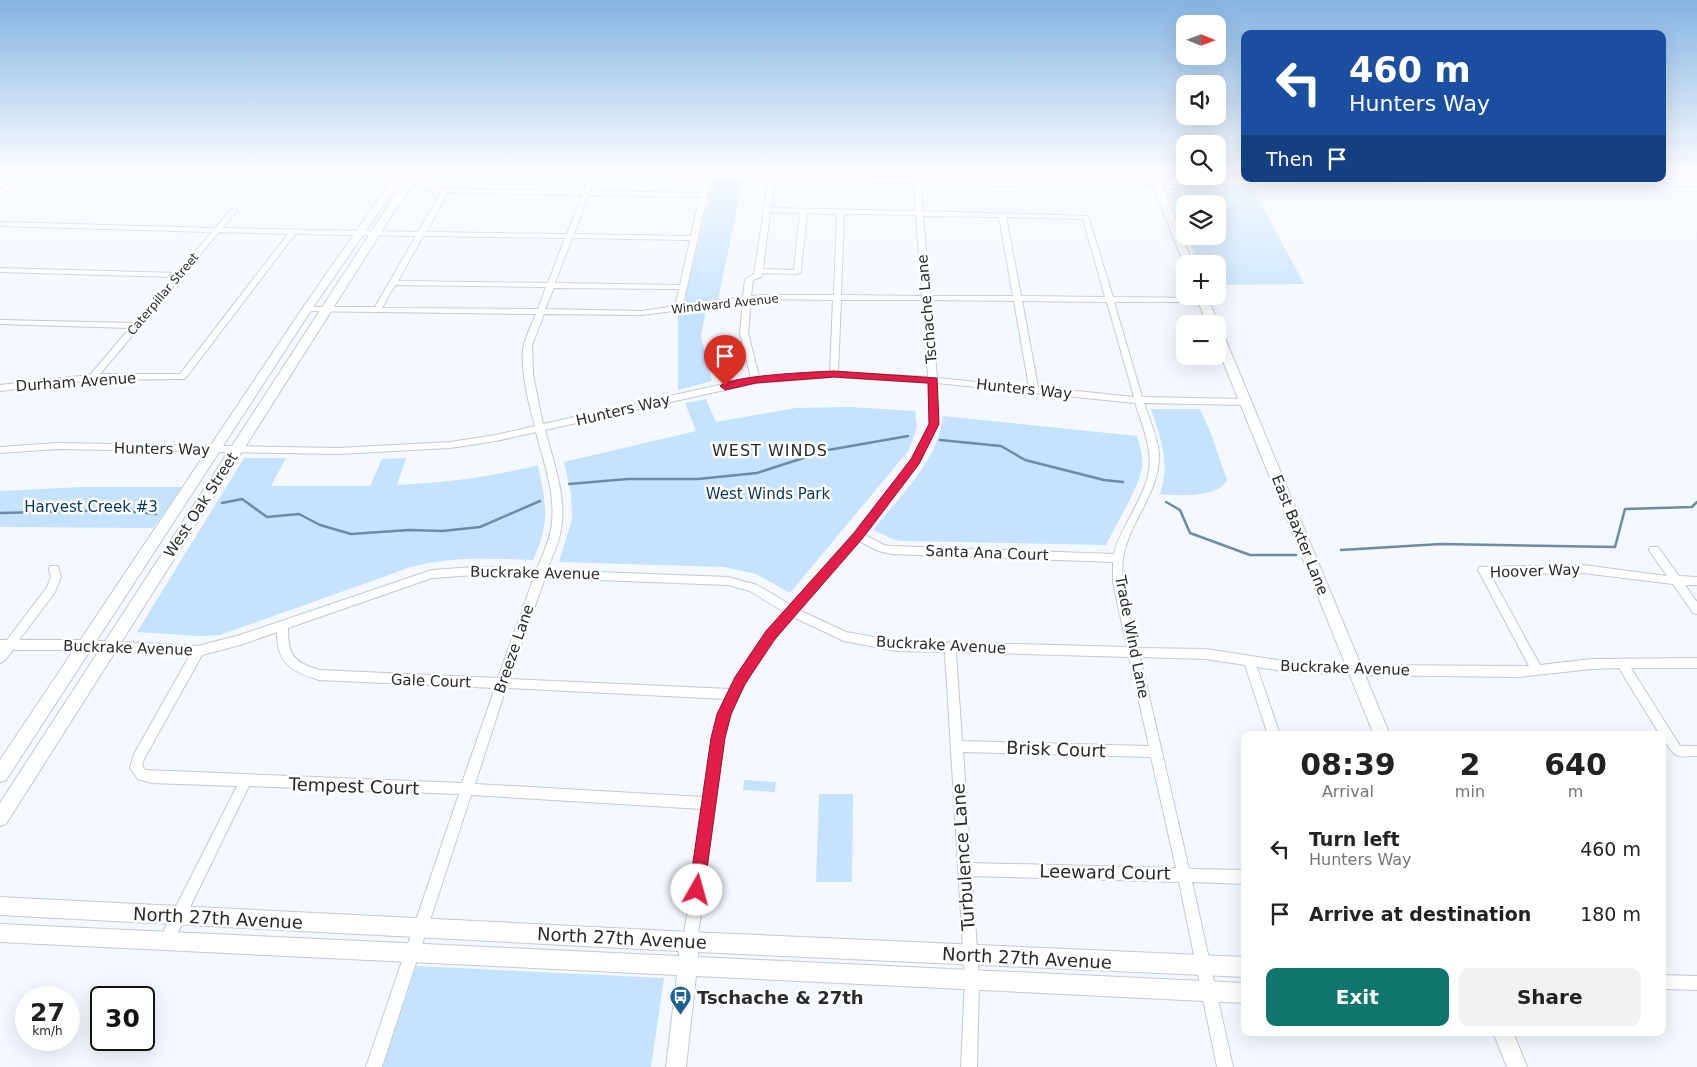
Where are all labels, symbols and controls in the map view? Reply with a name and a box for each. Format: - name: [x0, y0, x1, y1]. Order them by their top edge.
- north arrow: [1176, 15, 1226, 65]
- map controls: [1176, 15, 1226, 365]
- icon: left: [1266, 50, 1331, 115]
- text: 460 m: [1349, 50, 1471, 90]
- button: sound: [1176, 75, 1226, 125]
- text: Hunters Way: [1349, 91, 1490, 116]
- button: search: [1176, 135, 1226, 185]
- icon: arrive: [1323, 145, 1351, 173]
- text: Then: [1266, 148, 1313, 170]
- button: layers: [1176, 195, 1226, 245]
- street label: Caterpillar Street: [125, 250, 202, 338]
- street label: Tschache Lane: [913, 254, 941, 365]
- button: +: [1176, 255, 1226, 305]
- street label: Windward Avenue: [671, 291, 779, 317]
- button: −: [1176, 315, 1226, 365]
- pin: [704, 335, 746, 386]
- icon: arrive: [711, 342, 739, 370]
- street label: Durham Avenue: [15, 369, 137, 395]
- street label: Hunters Way: [975, 375, 1073, 403]
- street label: Hunters Way: [574, 390, 672, 430]
- street label: Hunters Way: [114, 439, 210, 459]
- district label: WEST WINDS: [712, 441, 828, 460]
- street label: West Oak Street: [160, 449, 242, 561]
- street label: East Baxter Lane: [1268, 472, 1332, 598]
- park label: West Winds Park: [706, 485, 830, 503]
- park label: Harvest Creek #3: [24, 498, 158, 516]
- street label: Santa Ana Court: [925, 542, 1049, 564]
- street label: Hoover Way: [1489, 560, 1581, 582]
- street label: Buckrake Avenue: [470, 563, 600, 583]
- street label: Trade Wind Lane: [1111, 573, 1153, 700]
- street label: Breeze Lane: [490, 602, 538, 696]
- street label: Buckrake Avenue: [876, 633, 1006, 657]
- street label: Buckrake Avenue: [63, 637, 193, 659]
- street label: Buckrake Avenue: [1280, 657, 1410, 679]
- street label: Gale Court: [391, 671, 472, 691]
- street label: Brisk Court: [1006, 737, 1106, 761]
- text: 08:39: [1300, 747, 1396, 782]
- text: 2: [1459, 747, 1480, 782]
- text: 640: [1544, 747, 1607, 782]
- street label: Tempest Court: [287, 773, 420, 799]
- text: Arrival: [1322, 782, 1374, 801]
- text: min: [1455, 782, 1485, 801]
- text: m: [1568, 782, 1583, 801]
- street label: Turbulence Lane: [947, 783, 979, 932]
- text: Turn left: [1309, 828, 1400, 850]
- icon: left: [1266, 835, 1294, 863]
- text: 460 m: [1580, 838, 1641, 860]
- text: Hunters Way: [1309, 850, 1412, 869]
- street label: Leeward Court: [1039, 860, 1171, 884]
- position arrow: [670, 863, 722, 915]
- icon: arrive: [1266, 900, 1294, 928]
- street label: North 27th Avenue: [133, 903, 303, 933]
- text: Arrive at destination: [1309, 903, 1531, 925]
- text: 180 m: [1580, 903, 1641, 925]
- street label: North 27th Avenue: [537, 923, 707, 953]
- street label: North 27th Avenue: [942, 943, 1112, 973]
- button: Exit: [1266, 968, 1449, 1026]
- button: Share: [1459, 968, 1641, 1026]
- bus stop icon: Tschache & 27th: [669, 985, 693, 1016]
- speed limit sign: 30: [90, 986, 155, 1051]
- place label: Tschache & 27th: [697, 987, 864, 1008]
- text: 27: [30, 998, 65, 1027]
- text: km/h: [32, 1024, 63, 1038]

